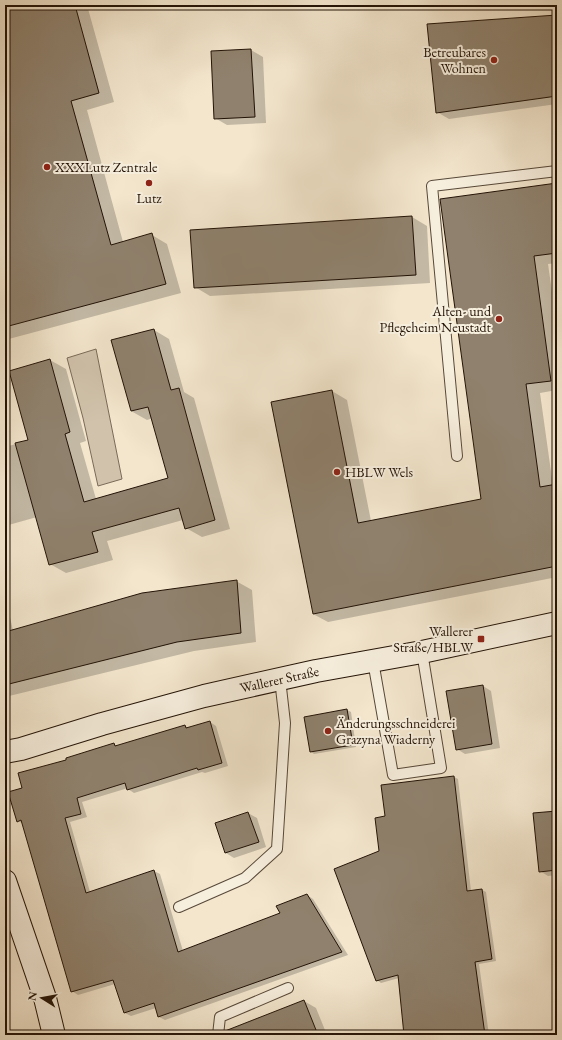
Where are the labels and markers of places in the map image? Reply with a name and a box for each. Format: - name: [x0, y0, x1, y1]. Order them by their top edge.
- place label: Betreubares Wohnen: [423, 43, 487, 77]
- marker: Betreubares Wohnen: [489, 55, 499, 65]
- place label: XXXLutz Zentrale: [54, 158, 158, 176]
- marker: XXXLutz Zentrale: [42, 162, 52, 172]
- marker: Lutz: [144, 178, 154, 188]
- place label: Lutz: [136, 189, 162, 207]
- place label: Alten- und Pflegeheim Neustadt: [379, 302, 492, 336]
- marker: Alten- und Pflegeheim Neustadt: [494, 314, 504, 324]
- place label: HBLW Wels: [345, 463, 414, 481]
- marker: HBLW Wels: [332, 467, 342, 477]
- place label: Wallerer Straße/HBLW: [393, 622, 474, 656]
- marker: Wallerer Straße/HBLW: [476, 634, 486, 644]
- place label: Änderungsschneiderei Grazyna Wiaderny: [335, 714, 456, 748]
- marker: Änderungsschneiderei Grazyna Wiaderny: [323, 726, 333, 736]

